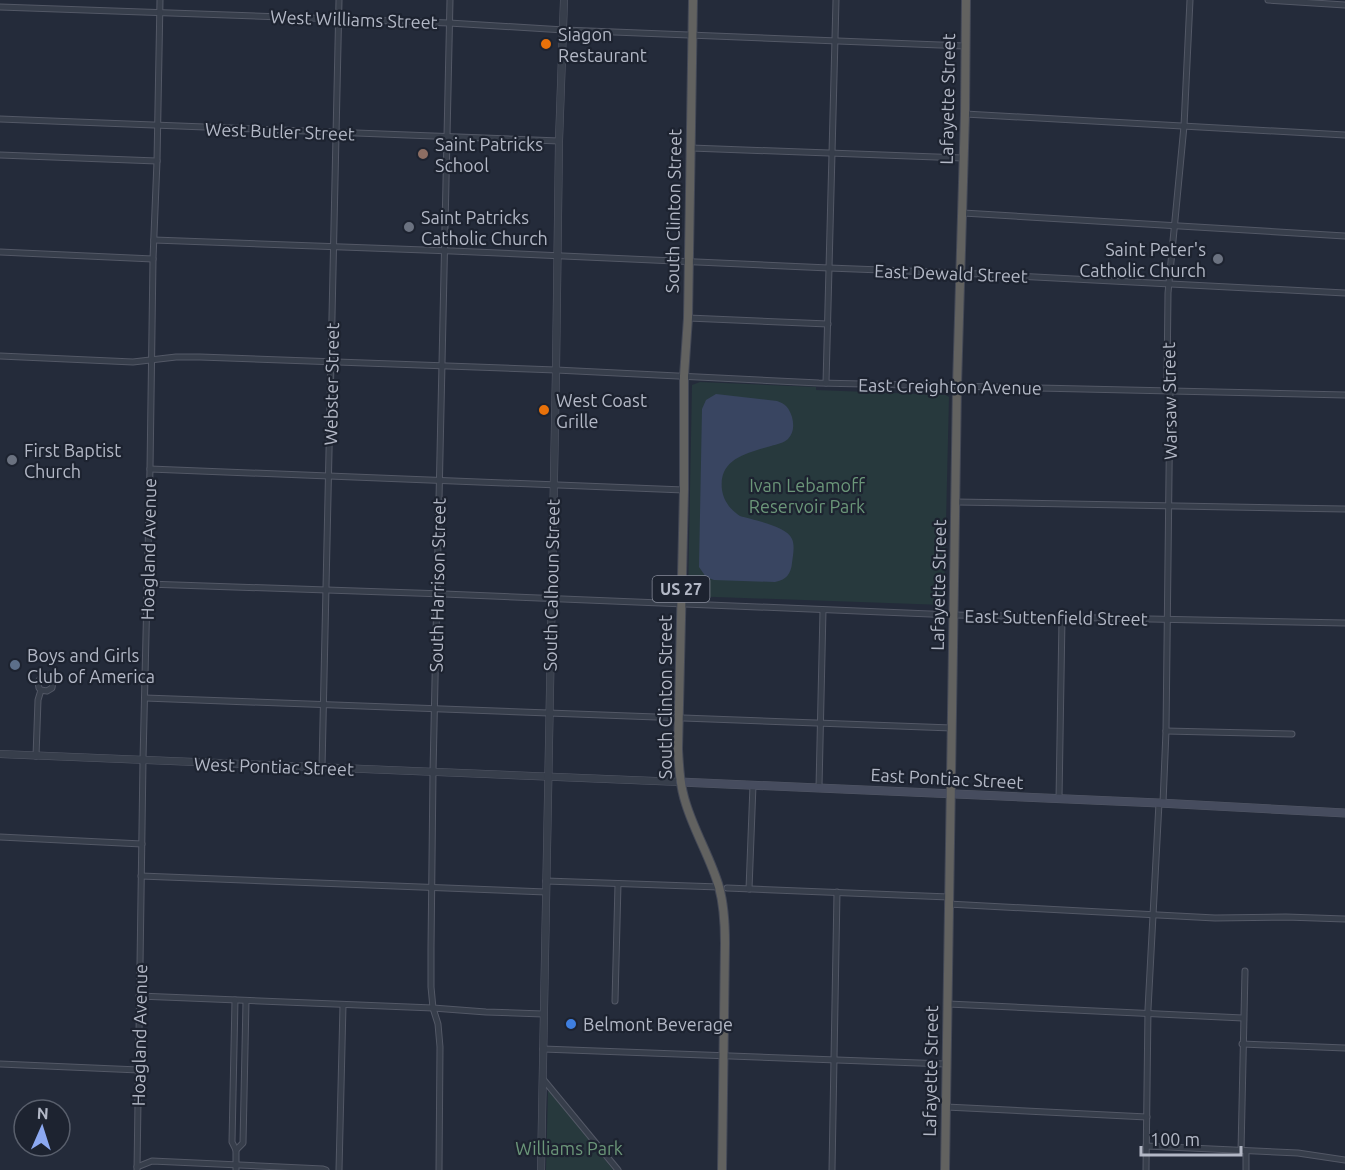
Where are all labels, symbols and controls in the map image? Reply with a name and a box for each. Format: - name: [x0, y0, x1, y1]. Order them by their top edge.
- street label: West Williams Street: [270, 6, 438, 32]
- place label: Siagon Restaurant: [558, 24, 647, 65]
- street label: Lafayette Street: [936, 33, 958, 165]
- marker: Siagon Restaurant: [539, 37, 553, 51]
- street label: West Butler Street: [205, 118, 355, 144]
- street label: South Clinton Street: [662, 129, 684, 293]
- place label: Saint Patricks School: [435, 134, 543, 175]
- marker: Saint Patricks School: [416, 147, 430, 161]
- place label: Saint Patricks Catholic Church: [421, 207, 548, 248]
- marker: Saint Patricks Catholic Church: [402, 220, 416, 234]
- place label: Saint Peter's Catholic Church: [1079, 239, 1206, 280]
- marker: Saint Peter's Catholic Church: [1211, 252, 1225, 266]
- street label: East Dewald Street: [874, 260, 1028, 286]
- street label: Webster Street: [320, 322, 342, 446]
- street label: Warsaw Street: [1158, 342, 1180, 460]
- street label: East Creighton Avenue: [858, 374, 1042, 398]
- place label: West Coast Grille: [556, 390, 647, 431]
- marker: West Coast Grille: [537, 403, 551, 417]
- place label: First Baptist Church: [24, 440, 121, 481]
- marker: First Baptist Church: [5, 453, 19, 467]
- park label: Ivan Lebamoff Reservoir Park: [749, 475, 865, 516]
- street label: Hoagland Avenue: [137, 478, 159, 620]
- street label: South Harrison Street: [425, 498, 449, 672]
- street label: South Calhoun Street: [539, 499, 563, 671]
- street label: Lafayette Street: [927, 519, 949, 651]
- road number: US 27: [652, 576, 710, 602]
- street label: East Suttenfield Street: [964, 605, 1148, 629]
- street label: South Clinton Street: [655, 615, 675, 779]
- place label: Boys and Girls Club of America: [27, 645, 155, 686]
- marker: Boys and Girls Club of America: [8, 658, 22, 672]
- street label: West Pontiac Street: [194, 753, 354, 779]
- street label: East Pontiac Street: [870, 764, 1024, 792]
- street label: Hoagland Avenue: [128, 964, 150, 1106]
- street label: Lafayette Street: [919, 1005, 941, 1137]
- place label: Belmont Beverage: [583, 1014, 733, 1034]
- marker: Belmont Beverage: [564, 1017, 578, 1031]
- north arrow: [12, 1098, 72, 1158]
- text: N: [36, 1104, 49, 1122]
- scale bar: [1141, 1119, 1242, 1157]
- text: 100 m: [1150, 1129, 1200, 1149]
- park label: Williams Park: [515, 1138, 623, 1158]

